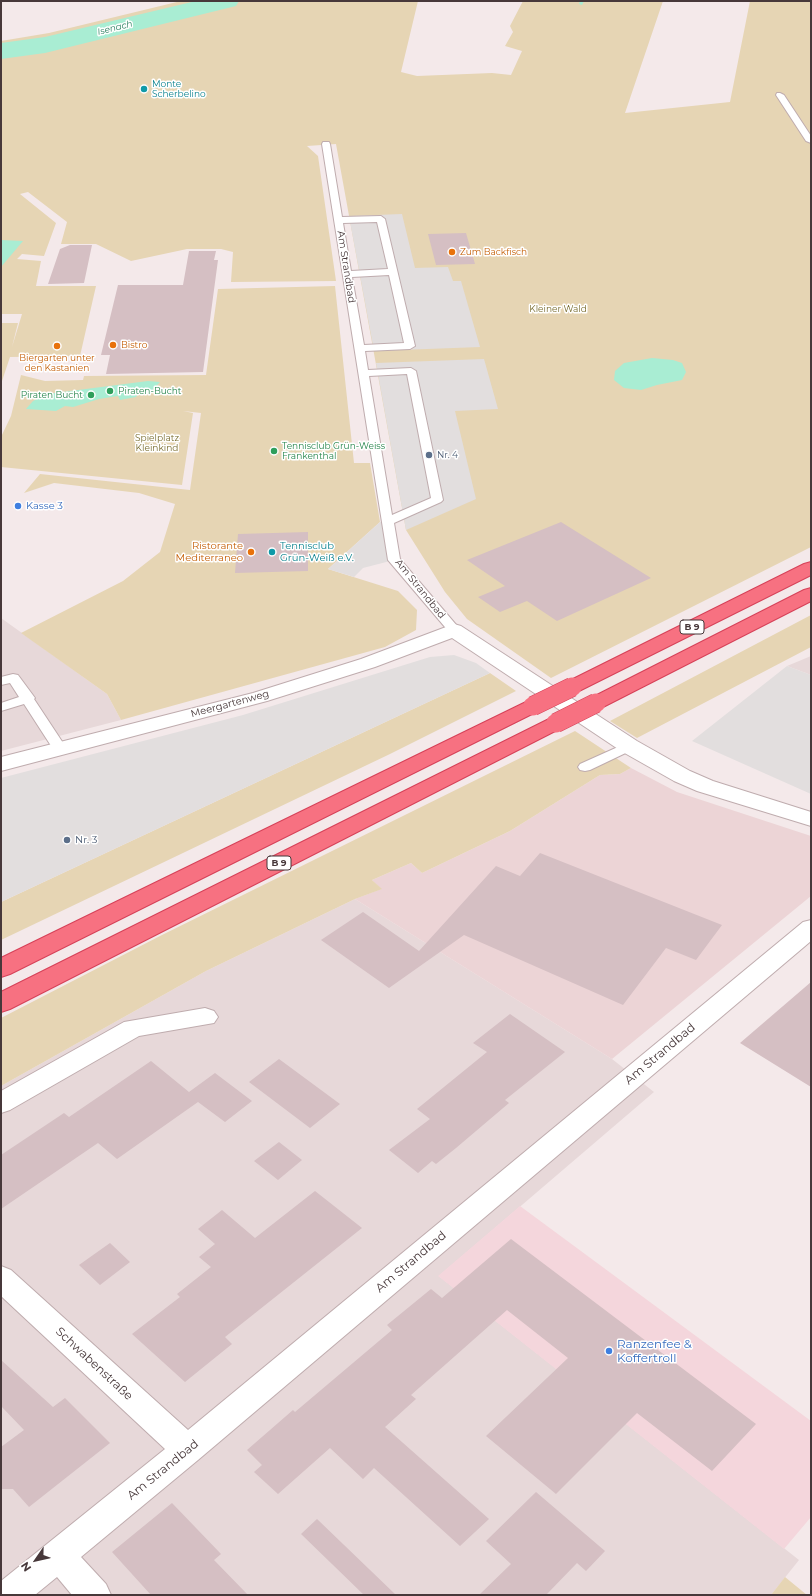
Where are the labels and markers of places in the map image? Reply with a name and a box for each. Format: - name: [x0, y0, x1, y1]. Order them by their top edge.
- place label: Monte Scherbelino: [152, 79, 206, 100]
- marker: Monte Scherbelino: [139, 84, 149, 94]
- marker: Zum Backfisch: [447, 247, 457, 257]
- place label: Zum Backfisch: [460, 247, 527, 257]
- marker: Bistro: [108, 340, 118, 350]
- place label: Bistro: [121, 340, 147, 350]
- marker: Biergarten unter den Kastanien: [52, 341, 62, 351]
- place label: Biergarten unter den Kastanien: [19, 353, 95, 374]
- marker: Piraten-Bucht: [105, 386, 115, 396]
- place label: Piraten-Bucht: [118, 386, 181, 396]
- place label: Piraten Bucht: [21, 390, 83, 400]
- marker: Piraten Bucht: [86, 390, 96, 400]
- place label: Tennisclub Grün-Weiss Frankenthal: [282, 441, 385, 462]
- marker: Tennisclub Grün-Weiss Frankenthal: [269, 446, 279, 456]
- marker: Nr. 4: [424, 450, 434, 460]
- place label: Nr. 4: [437, 450, 458, 460]
- place label: Kasse 3: [26, 500, 63, 512]
- marker: Kasse 3: [13, 501, 23, 511]
- place label: Ristorante Mediterraneo: [176, 540, 243, 564]
- place label: Tennisclub Grün-Weiß e.V.: [280, 540, 354, 564]
- marker: Ristorante Mediterraneo: [246, 547, 256, 557]
- marker: Tennisclub Grün-Weiß e.V.: [267, 547, 277, 557]
- place label: Nr. 3: [75, 834, 97, 846]
- marker: Nr. 3: [62, 835, 72, 845]
- place label: Ranzenfee & Koffertroll: [617, 1337, 692, 1365]
- marker: Ranzenfee & Koffertroll: [604, 1346, 614, 1356]

